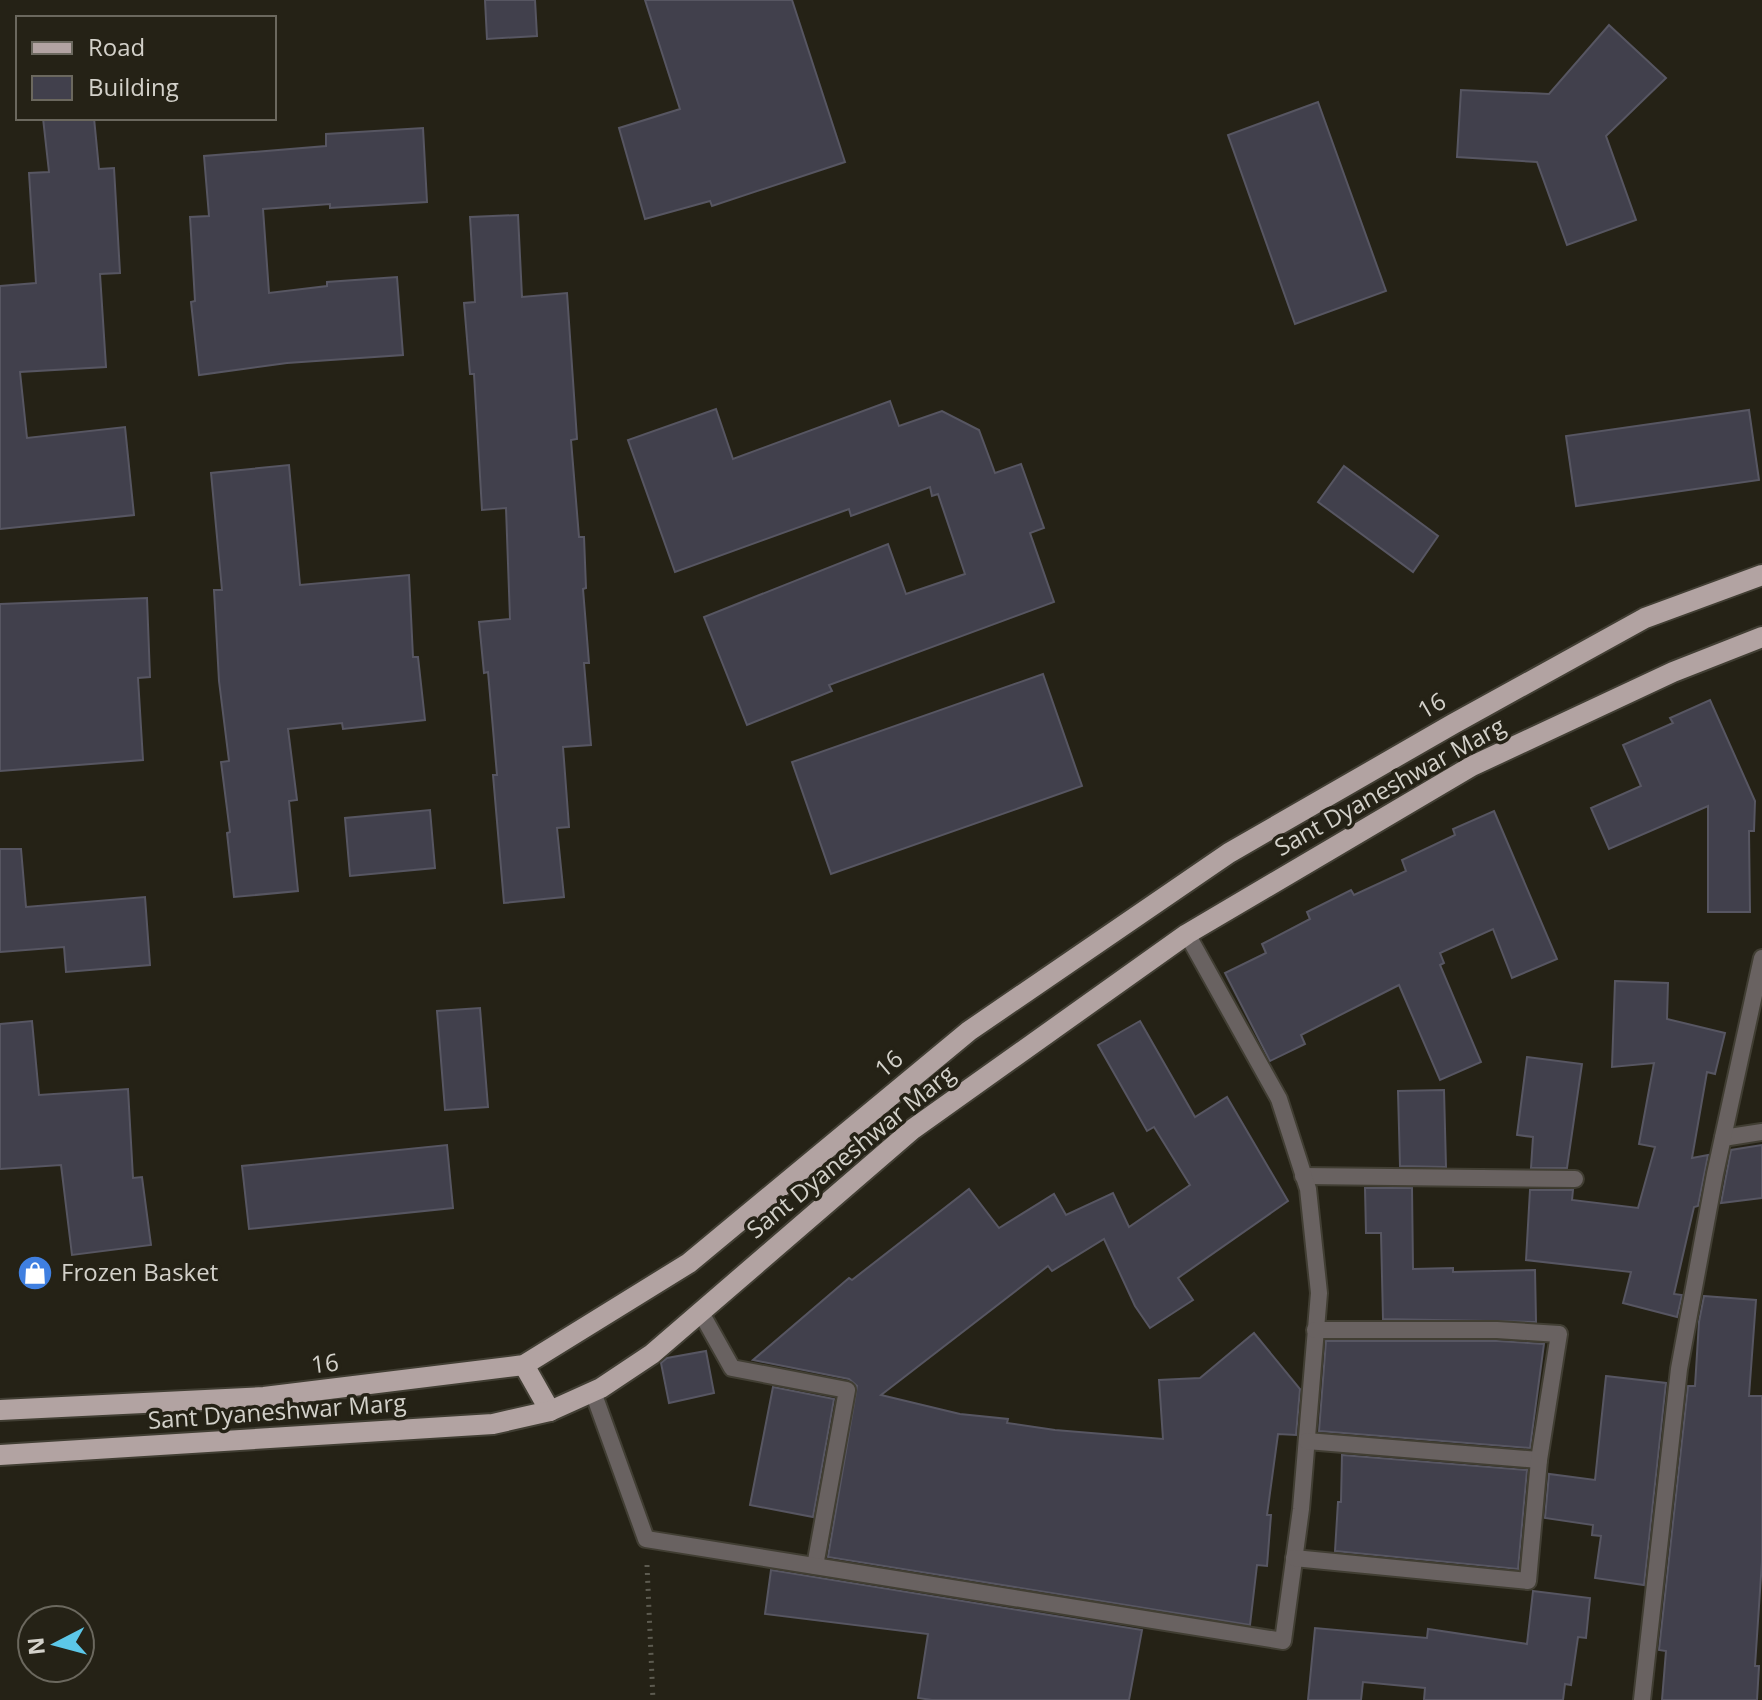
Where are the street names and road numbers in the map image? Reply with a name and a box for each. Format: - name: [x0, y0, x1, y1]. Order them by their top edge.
- street label: 16: [1411, 684, 1451, 726]
- street label: Sant Dyaneshwar Marg: [1268, 709, 1510, 863]
- street label: 16: [867, 1041, 909, 1084]
- street label: Sant Dyaneshwar Marg: [739, 1057, 961, 1245]
- street label: 16: [309, 1344, 340, 1381]
- street label: Sant Dyaneshwar Marg: [147, 1385, 407, 1436]

